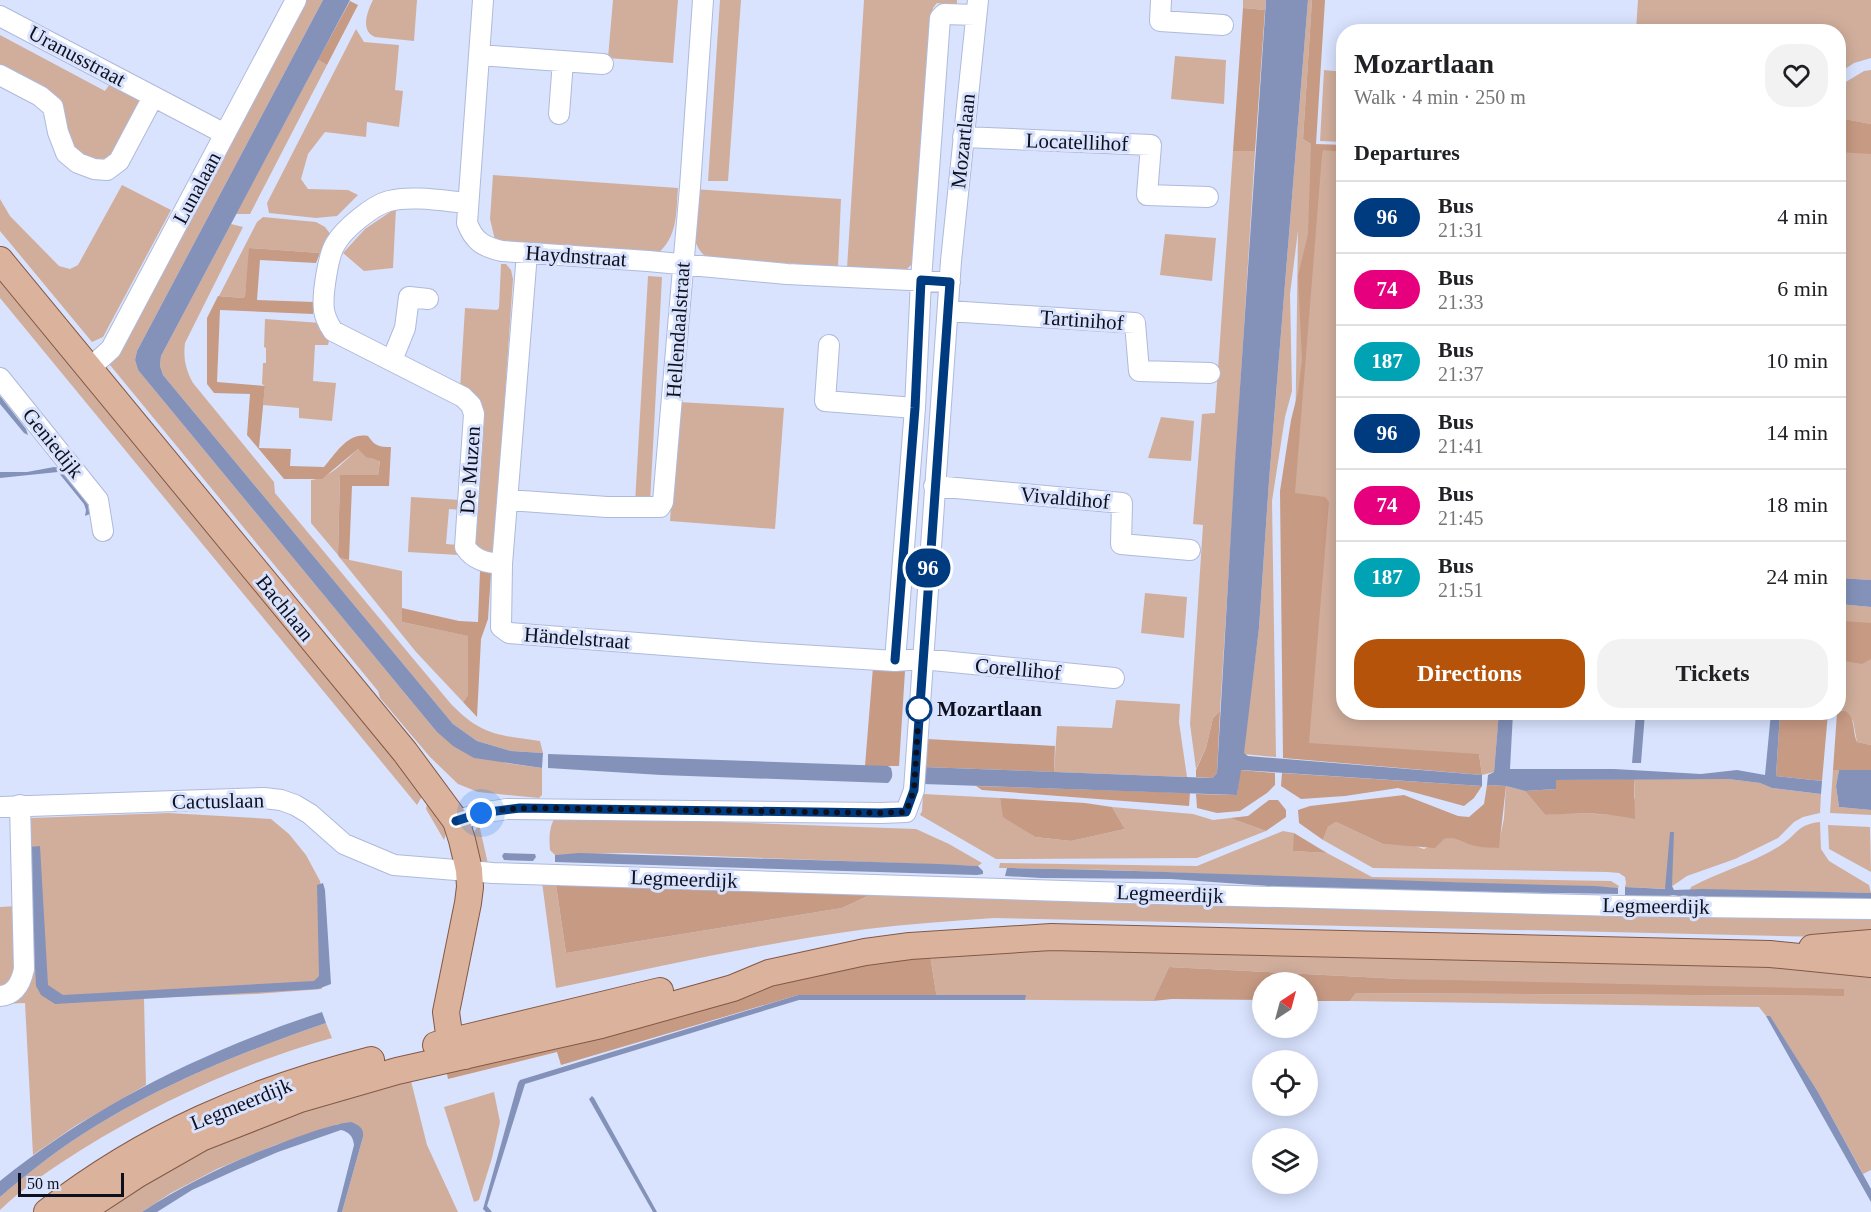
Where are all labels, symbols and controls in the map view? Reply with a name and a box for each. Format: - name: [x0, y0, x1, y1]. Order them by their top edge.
- street label: Uranusstraat: [25, 20, 130, 92]
- button: heart: [1765, 44, 1828, 107]
- text: Mozartlaan: [1354, 48, 1494, 79]
- text: Walk · 4 min · 250 m: [1354, 86, 1526, 108]
- street label: Mozartlaan: [946, 92, 980, 190]
- street label: Locatellihof: [1025, 128, 1129, 156]
- text: Departures: [1354, 140, 1460, 165]
- street label: Lunalaan: [168, 147, 226, 228]
- text: Bus: [1438, 193, 1473, 218]
- text: 4 min: [1777, 204, 1828, 229]
- text: 96: [1377, 205, 1398, 229]
- text: 21:31: [1438, 219, 1484, 241]
- street label: Haydnstraat: [525, 240, 628, 272]
- street label: Hellendaalstraat: [661, 261, 695, 399]
- text: Bus: [1438, 265, 1473, 290]
- text: 6 min: [1777, 276, 1828, 301]
- text: 74: [1377, 277, 1398, 301]
- text: 21:33: [1438, 291, 1484, 313]
- street label: Tartinihof: [1039, 305, 1125, 335]
- text: Bus: [1438, 337, 1473, 362]
- text: 10 min: [1766, 348, 1828, 373]
- text: 187: [1371, 349, 1403, 373]
- text: 21:37: [1438, 363, 1484, 385]
- street label: Geniedijk: [18, 403, 89, 483]
- text: Bus: [1438, 409, 1473, 434]
- text: 14 min: [1766, 420, 1828, 445]
- text: 96: [1377, 421, 1398, 445]
- street label: De Muzen: [455, 425, 485, 515]
- text: 21:41: [1438, 435, 1484, 457]
- text: Bus: [1438, 481, 1473, 506]
- street label: Vivaldihof: [1019, 482, 1111, 514]
- text: 18 min: [1766, 492, 1828, 517]
- text: 74: [1377, 493, 1398, 517]
- text: 21:45: [1438, 507, 1484, 529]
- line badge: 96: [901, 548, 955, 588]
- text: Bus: [1438, 553, 1473, 578]
- text: 96: [918, 556, 939, 580]
- text: 24 min: [1766, 564, 1828, 589]
- text: 187: [1371, 565, 1403, 589]
- street label: Bachlaan: [251, 570, 319, 646]
- text: 21:51: [1438, 579, 1484, 601]
- street label: Händelstraat: [523, 622, 631, 654]
- button: Directions: [1354, 639, 1585, 708]
- button: Tickets: [1597, 639, 1828, 708]
- street label: Corellihof: [974, 653, 1062, 685]
- marker: Mozartlaan: [906, 696, 932, 722]
- place label: Mozartlaan: [937, 697, 1042, 721]
- street label: Cactuslaan: [172, 788, 265, 814]
- your location: [466, 798, 496, 828]
- street label: Legmeerdijk: [630, 865, 739, 893]
- street label: Legmeerdijk: [1116, 880, 1225, 908]
- street label: Legmeerdijk: [1602, 893, 1710, 919]
- north arrow: [1252, 972, 1318, 1038]
- map controls: [1252, 972, 1318, 1194]
- button: locate: [1252, 1050, 1318, 1116]
- street label: Legmeerdijk: [187, 1073, 296, 1135]
- button: layers: [1252, 1128, 1318, 1194]
- scale bar: [18, 1170, 124, 1198]
- text: 50 m: [27, 1175, 59, 1192]

